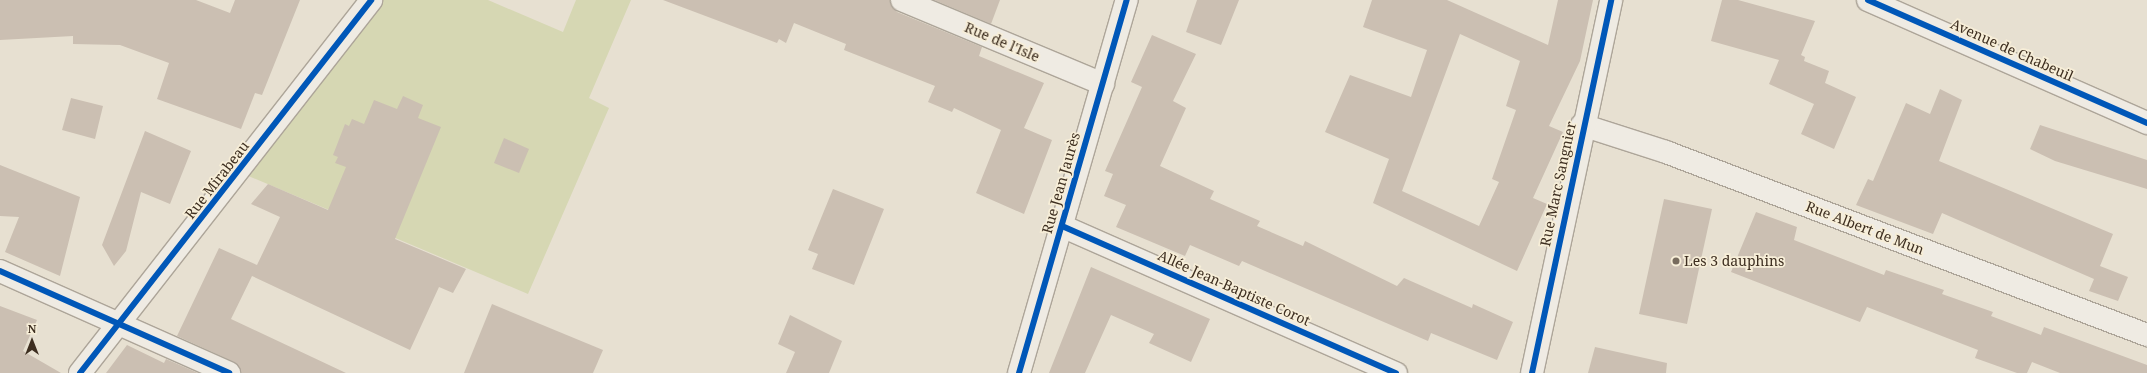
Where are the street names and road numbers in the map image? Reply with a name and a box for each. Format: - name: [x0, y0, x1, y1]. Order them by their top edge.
- street label: Avenue de Chabeuil: [1948, 15, 2076, 85]
- street label: Rue de l'Isle: [962, 19, 1042, 65]
- street label: Rue Marc Sangnier: [1537, 120, 1579, 248]
- street label: Rue Jean Jaurès: [1039, 131, 1083, 235]
- street label: Rue Mirabeau: [181, 138, 253, 222]
- street label: Rue Albert de Mun: [1803, 198, 1927, 258]
- street label: Allée Jean-Baptiste Corot: [1155, 247, 1313, 329]

